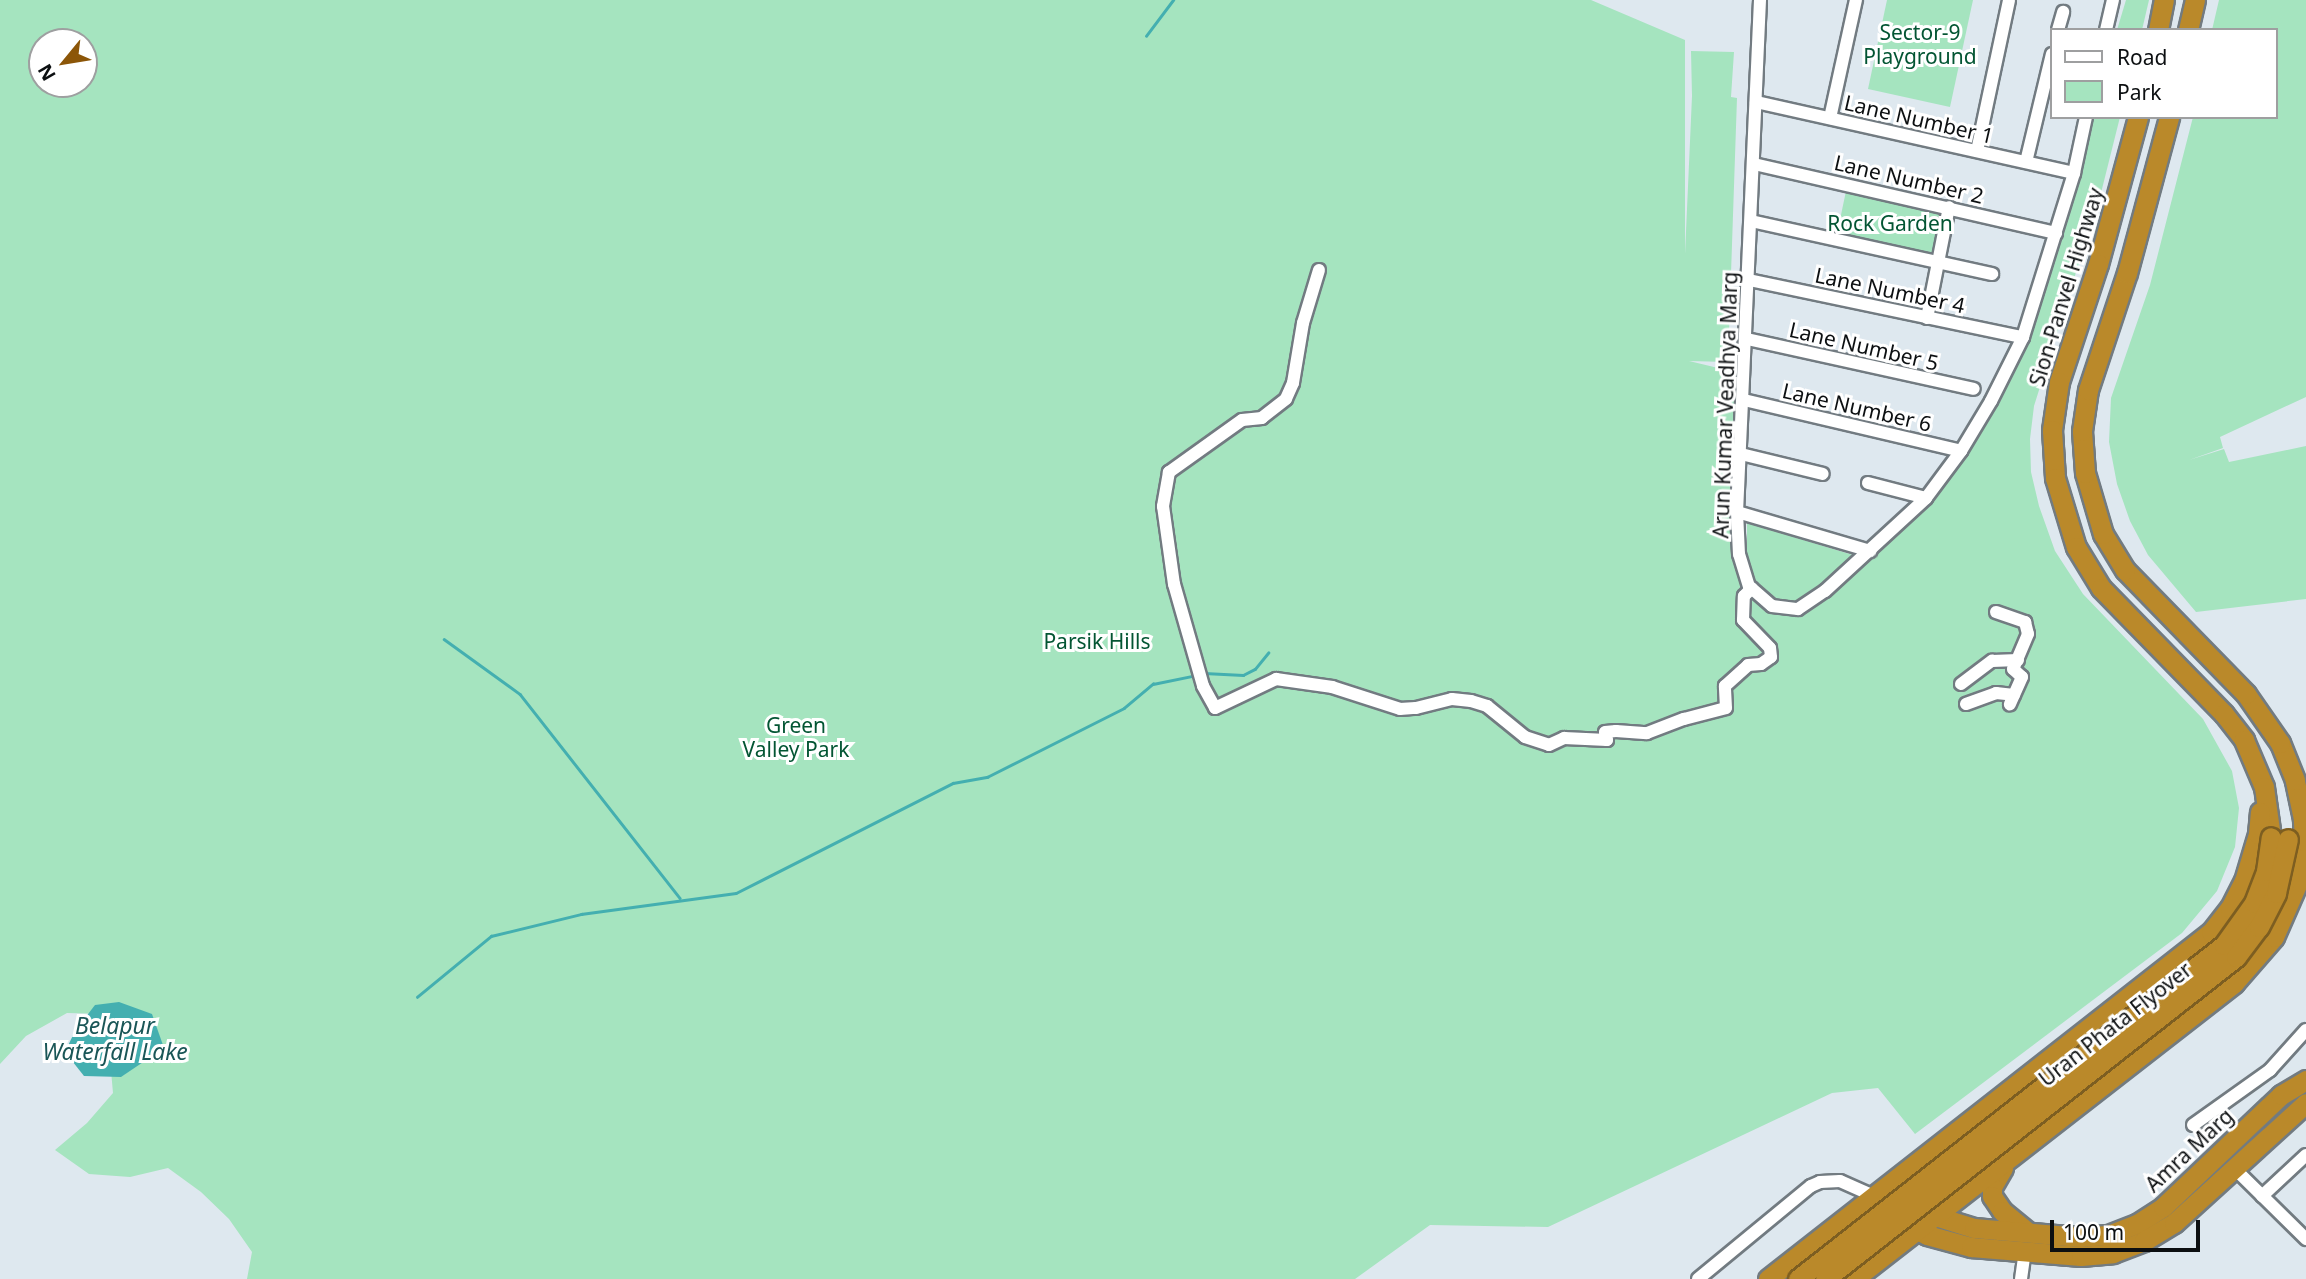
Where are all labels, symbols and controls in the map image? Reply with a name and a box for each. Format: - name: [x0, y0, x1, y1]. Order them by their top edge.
- park label: Sector-9 Playground: [1863, 19, 1977, 69]
- north arrow: [28, 28, 98, 98]
- legend: [2050, 28, 2278, 119]
- text: Road: [2117, 43, 2167, 71]
- text: N: [31, 59, 62, 86]
- text: Park: [2117, 78, 2161, 106]
- street label: Lane Number 1: [1842, 90, 1996, 148]
- street label: Lane Number 2: [1832, 150, 1986, 208]
- street label: Sion-Panvel Highway: [2024, 185, 2108, 389]
- park label: Rock Garden: [1827, 210, 1953, 236]
- street label: Lane Number 4: [1813, 262, 1967, 318]
- street label: Arun Kumar Veadhya Marg: [1708, 271, 1742, 539]
- street label: Lane Number 5: [1787, 317, 1941, 375]
- street label: Lane Number 6: [1780, 378, 1934, 436]
- park label: Parsik Hills: [1043, 628, 1151, 654]
- park label: Green Valley Park: [743, 712, 849, 762]
- street label: Uran Phata Flyover: [2034, 957, 2196, 1091]
- water label: Belapur Waterfall Lake: [42, 1011, 188, 1065]
- street label: Amra Marg: [2140, 1103, 2238, 1197]
- scale bar: [2054, 1206, 2204, 1250]
- text: 100 m: [2063, 1218, 2124, 1246]

